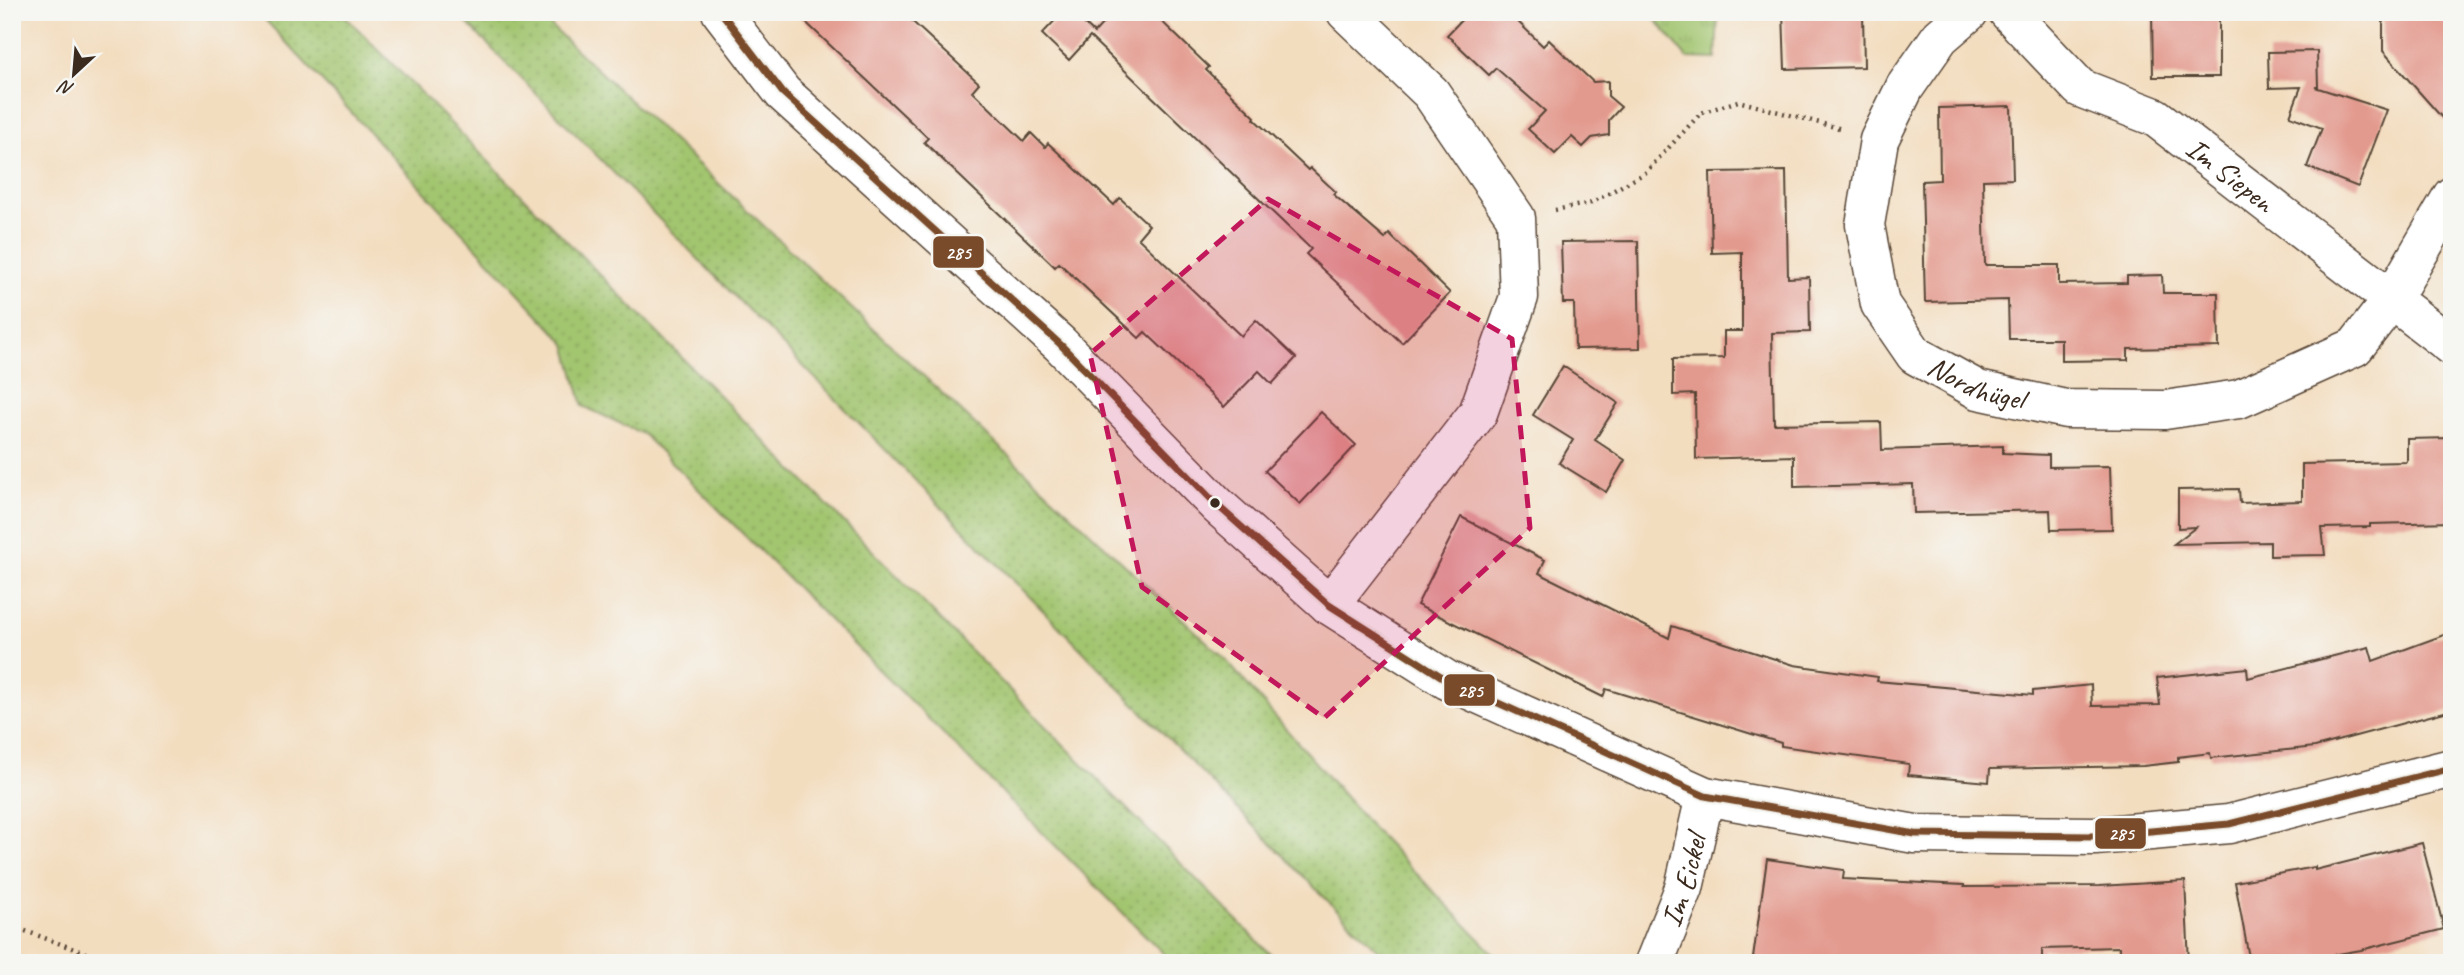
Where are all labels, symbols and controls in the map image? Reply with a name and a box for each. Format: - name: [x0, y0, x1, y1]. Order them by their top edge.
- north arrow: [38, 38, 108, 108]
- text: N: [54, 74, 78, 102]
- street label: Im Siepen: [2178, 129, 2283, 222]
- line badge: 285: [932, 235, 985, 269]
- text: 285: [945, 241, 972, 265]
- street label: Nordhügel: [1921, 347, 2033, 420]
- unlabelled marker: [1208, 496, 1222, 510]
- line badge: 285: [1443, 673, 1496, 707]
- text: 285: [1457, 679, 1484, 703]
- line badge: 285: [2094, 817, 2147, 850]
- text: 285: [2108, 822, 2135, 846]
- street label: Im Eickel: [1652, 826, 1716, 932]

